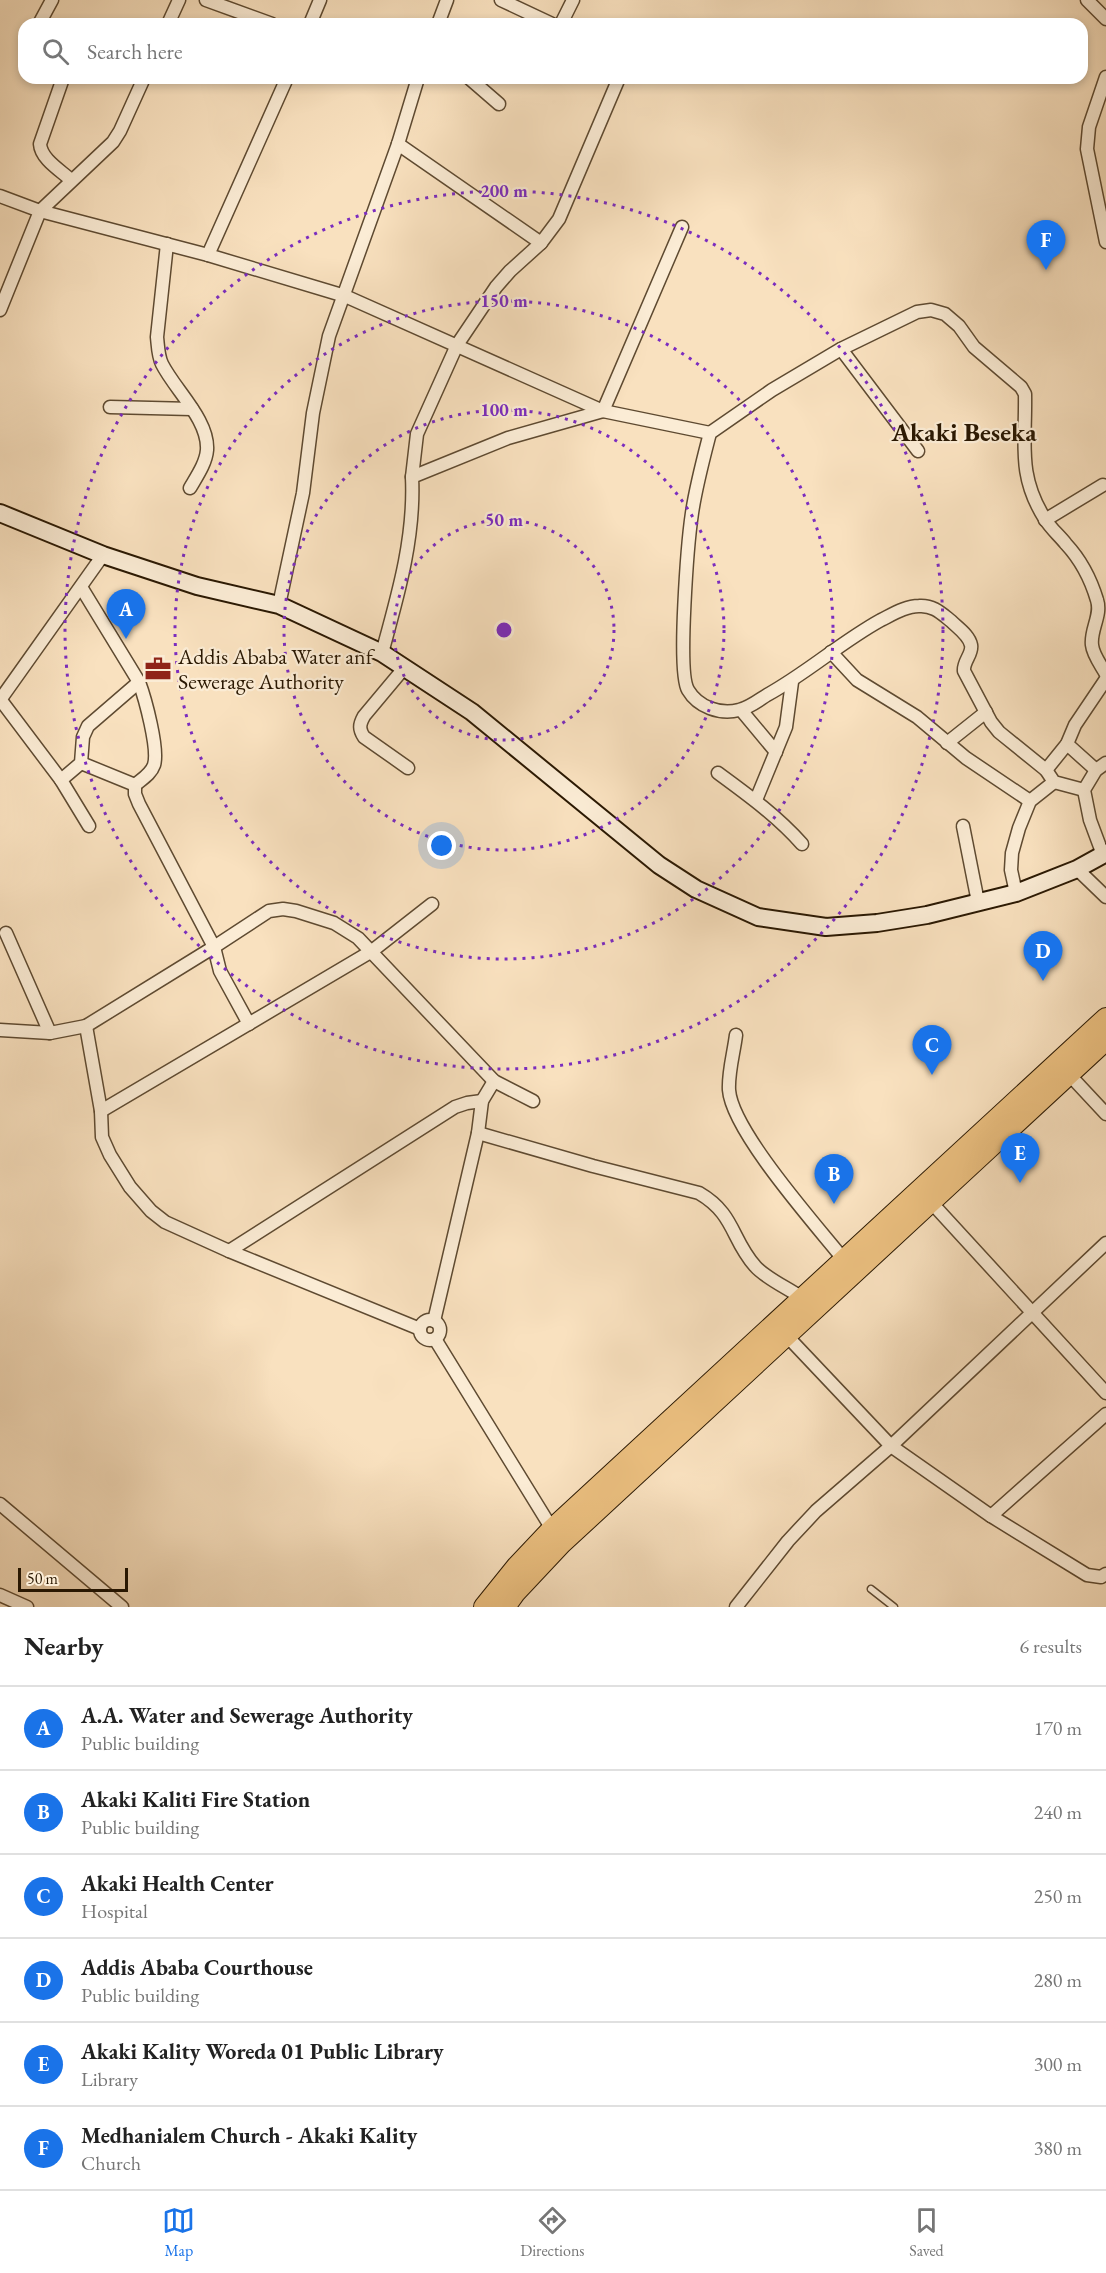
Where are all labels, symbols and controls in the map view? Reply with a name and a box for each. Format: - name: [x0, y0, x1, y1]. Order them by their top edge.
- search box: [18, 18, 1088, 84]
- icon: search: [39, 35, 72, 68]
- text: Search here: [87, 37, 182, 66]
- text: 200 m: [480, 179, 528, 202]
- pin: F: [1026, 220, 1066, 270]
- text: 150 m: [480, 289, 528, 312]
- text: 100 m: [480, 398, 528, 421]
- district label: Akaki Beseka: [890, 415, 1037, 449]
- text: 50 m: [485, 508, 523, 531]
- pin: A: [106, 590, 146, 639]
- centre of rings: [494, 620, 514, 640]
- place label: Addis Ababa Water anf Sewerage Authority: [177, 642, 376, 696]
- office icon: Addis Ababa Water anf Sewerage Authority: [143, 654, 173, 684]
- your location: [427, 831, 456, 860]
- pin: D: [1024, 932, 1062, 981]
- pin: C: [912, 1026, 952, 1075]
- pin: E: [1000, 1134, 1040, 1183]
- pin: B: [814, 1154, 854, 1204]
- scale bar: [18, 1565, 128, 1592]
- text: 50 m: [27, 1568, 58, 1589]
- text: Nearby: [24, 1629, 104, 1663]
- text: 6 results: [1019, 1633, 1082, 1659]
- text: A.A. Water and Sewerage Authority: [81, 1701, 413, 1730]
- text: A: [36, 1715, 51, 1741]
- text: 170 m: [1034, 1715, 1082, 1741]
- text: Public building: [81, 1730, 199, 1756]
- text: Akaki Kaliti Fire Station: [81, 1785, 310, 1814]
- text: B: [37, 1799, 50, 1825]
- text: 240 m: [1034, 1799, 1082, 1825]
- text: Public building: [81, 1814, 199, 1840]
- text: Akaki Health Center: [81, 1869, 274, 1898]
- text: C: [36, 1883, 51, 1909]
- text: 250 m: [1034, 1883, 1082, 1909]
- text: Hospital: [81, 1898, 148, 1924]
- text: Addis Ababa Courthouse: [81, 1953, 313, 1982]
- text: D: [36, 1967, 51, 1993]
- text: 280 m: [1034, 1967, 1082, 1993]
- text: Public building: [81, 1982, 199, 2008]
- text: Akaki Kality Woreda 01 Public Library: [81, 2037, 444, 2066]
- text: E: [38, 2051, 49, 2077]
- text: 300 m: [1034, 2051, 1082, 2077]
- text: Library: [81, 2066, 138, 2092]
- text: Medhanialem Church - Akaki Kality: [81, 2121, 417, 2150]
- text: F: [38, 2135, 49, 2161]
- text: 380 m: [1034, 2135, 1082, 2161]
- text: Church: [81, 2150, 141, 2176]
- tab: Map: [162, 2204, 195, 2261]
- tab: Directions: [520, 2204, 585, 2261]
- tab: Saved: [909, 2204, 944, 2261]

